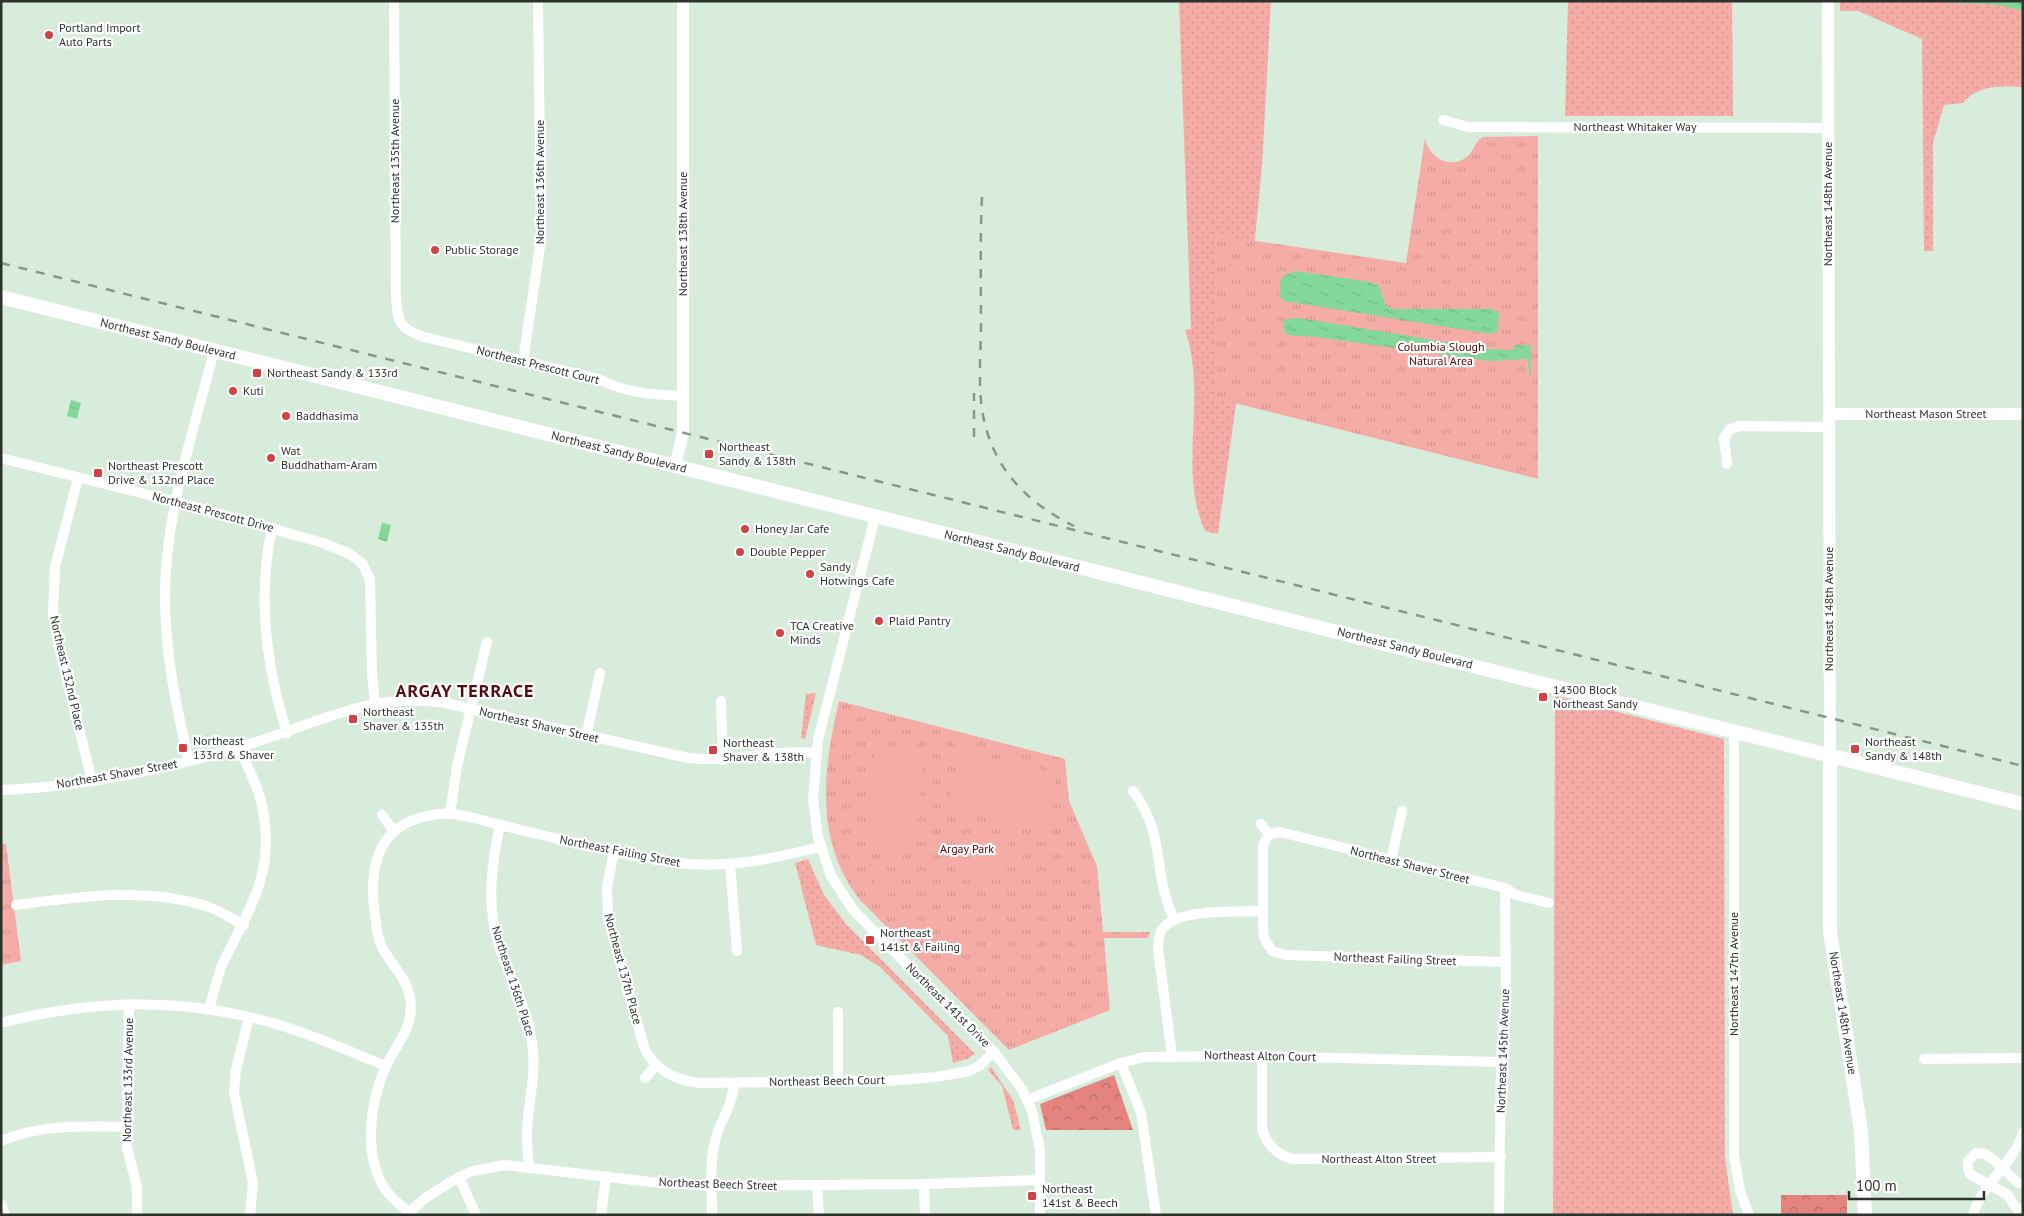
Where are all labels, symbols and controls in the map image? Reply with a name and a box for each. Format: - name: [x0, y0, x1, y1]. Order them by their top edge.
- place label: Portland Import Auto Parts: [59, 20, 141, 49]
- marker: Portland Import Auto Parts: [43, 29, 55, 41]
- street label: Northeast 135th Avenue: [387, 99, 402, 223]
- street label: Northeast Whitaker Way: [1573, 119, 1697, 134]
- street label: Northeast 136th Avenue: [532, 120, 547, 244]
- street label: Northeast 148th Avenue: [1820, 142, 1835, 266]
- street label: Northeast 138th Avenue: [675, 172, 690, 296]
- place label: Public Storage: [445, 242, 519, 257]
- marker: Public Storage: [429, 244, 441, 256]
- street label: Northeast Sandy Boulevard: [99, 314, 237, 363]
- park label: Columbia Slough Natural Area: [1397, 339, 1485, 368]
- street label: Northeast Prescott Court: [475, 342, 601, 387]
- place label: Northeast Sandy & 133rd: [267, 365, 398, 380]
- marker: Northeast Sandy & 133rd: [251, 367, 263, 379]
- place label: Kuti: [243, 383, 264, 398]
- marker: Kuti: [227, 385, 239, 397]
- street label: Northeast Mason Street: [1865, 406, 1987, 421]
- place label: Baddhasima: [296, 408, 358, 423]
- marker: Baddhasima: [280, 410, 292, 422]
- street label: Northeast Sandy Boulevard: [550, 427, 688, 476]
- place label: Northeast Sandy & 138th: [719, 439, 796, 468]
- place label: Wat Buddhatham-Aram: [281, 443, 377, 472]
- marker: Northeast Sandy & 138th: [703, 448, 715, 460]
- marker: Wat Buddhatham-Aram: [265, 452, 277, 464]
- place label: Northeast Prescott Drive & 132nd Place: [108, 458, 214, 487]
- marker: Northeast Prescott Drive & 132nd Place: [92, 467, 104, 479]
- street label: Northeast Prescott Drive: [151, 488, 276, 535]
- place label: Honey Jar Cafe: [755, 521, 829, 536]
- marker: Honey Jar Cafe: [739, 523, 751, 535]
- street label: Northeast Sandy Boulevard: [943, 526, 1081, 575]
- place label: Double Pepper: [750, 544, 826, 559]
- marker: Double Pepper: [734, 546, 746, 558]
- street label: Northeast 148th Avenue: [1821, 547, 1836, 671]
- place label: Sandy Hotwings Cafe: [820, 559, 894, 588]
- marker: Sandy Hotwings Cafe: [804, 568, 816, 580]
- place label: Plaid Pantry: [889, 613, 951, 628]
- street label: Northeast 132nd Place: [47, 614, 88, 732]
- marker: Plaid Pantry: [873, 615, 885, 627]
- place label: TCA Creative Minds: [790, 618, 854, 647]
- street label: Northeast Sandy Boulevard: [1336, 623, 1474, 672]
- marker: TCA Creative Minds: [774, 627, 786, 639]
- district label: ARGAY TERRACE: [396, 679, 534, 702]
- place label: 14300 Block Northeast Sandy: [1553, 682, 1638, 711]
- marker: 14300 Block Northeast Sandy: [1537, 691, 1549, 703]
- street label: Northeast Shaver Street: [478, 703, 600, 746]
- place label: Northeast Shaver & 135th: [363, 704, 444, 733]
- marker: Northeast Shaver & 135th: [347, 713, 359, 725]
- place label: Northeast 133rd & Shaver: [193, 733, 274, 762]
- place label: Northeast Sandy & 148th: [1865, 734, 1942, 763]
- place label: Northeast Shaver & 138th: [723, 735, 804, 764]
- marker: Northeast 133rd & Shaver: [177, 742, 189, 754]
- marker: Northeast Sandy & 148th: [1849, 743, 1861, 755]
- marker: Northeast Shaver & 138th: [707, 744, 719, 756]
- street label: Northeast Shaver Street: [55, 755, 179, 792]
- street label: Northeast Failing Street: [558, 831, 682, 870]
- park label: Argay Park: [940, 841, 994, 856]
- street label: Northeast Shaver Street: [1349, 842, 1471, 887]
- street label: Northeast 137th Place: [601, 912, 646, 1026]
- street label: Northeast 147th Avenue: [1726, 912, 1741, 1036]
- street label: Northeast 136th Place: [489, 924, 538, 1038]
- place label: Northeast 141st & Failing: [880, 925, 960, 954]
- marker: Northeast 141st & Failing: [864, 934, 876, 946]
- street label: Northeast Failing Street: [1333, 949, 1457, 968]
- street label: Northeast 148th Avenue: [1826, 950, 1861, 1076]
- street label: Northeast 141st Drive: [903, 959, 994, 1050]
- street label: Northeast 145th Avenue: [1493, 989, 1512, 1113]
- street label: Northeast 133rd Avenue: [119, 1018, 136, 1142]
- street label: Northeast Alton Court: [1204, 1047, 1316, 1064]
- street label: Northeast Beech Court: [769, 1072, 885, 1089]
- street label: Northeast Alton Street: [1322, 1151, 1436, 1166]
- scale bar: [1849, 1168, 1984, 1200]
- street label: Northeast Beech Street: [658, 1174, 778, 1193]
- text: 100 m: [1856, 1176, 1897, 1195]
- place label: Northeast 141st & Beech: [1042, 1181, 1118, 1210]
- marker: Northeast 141st & Beech: [1026, 1190, 1038, 1202]

